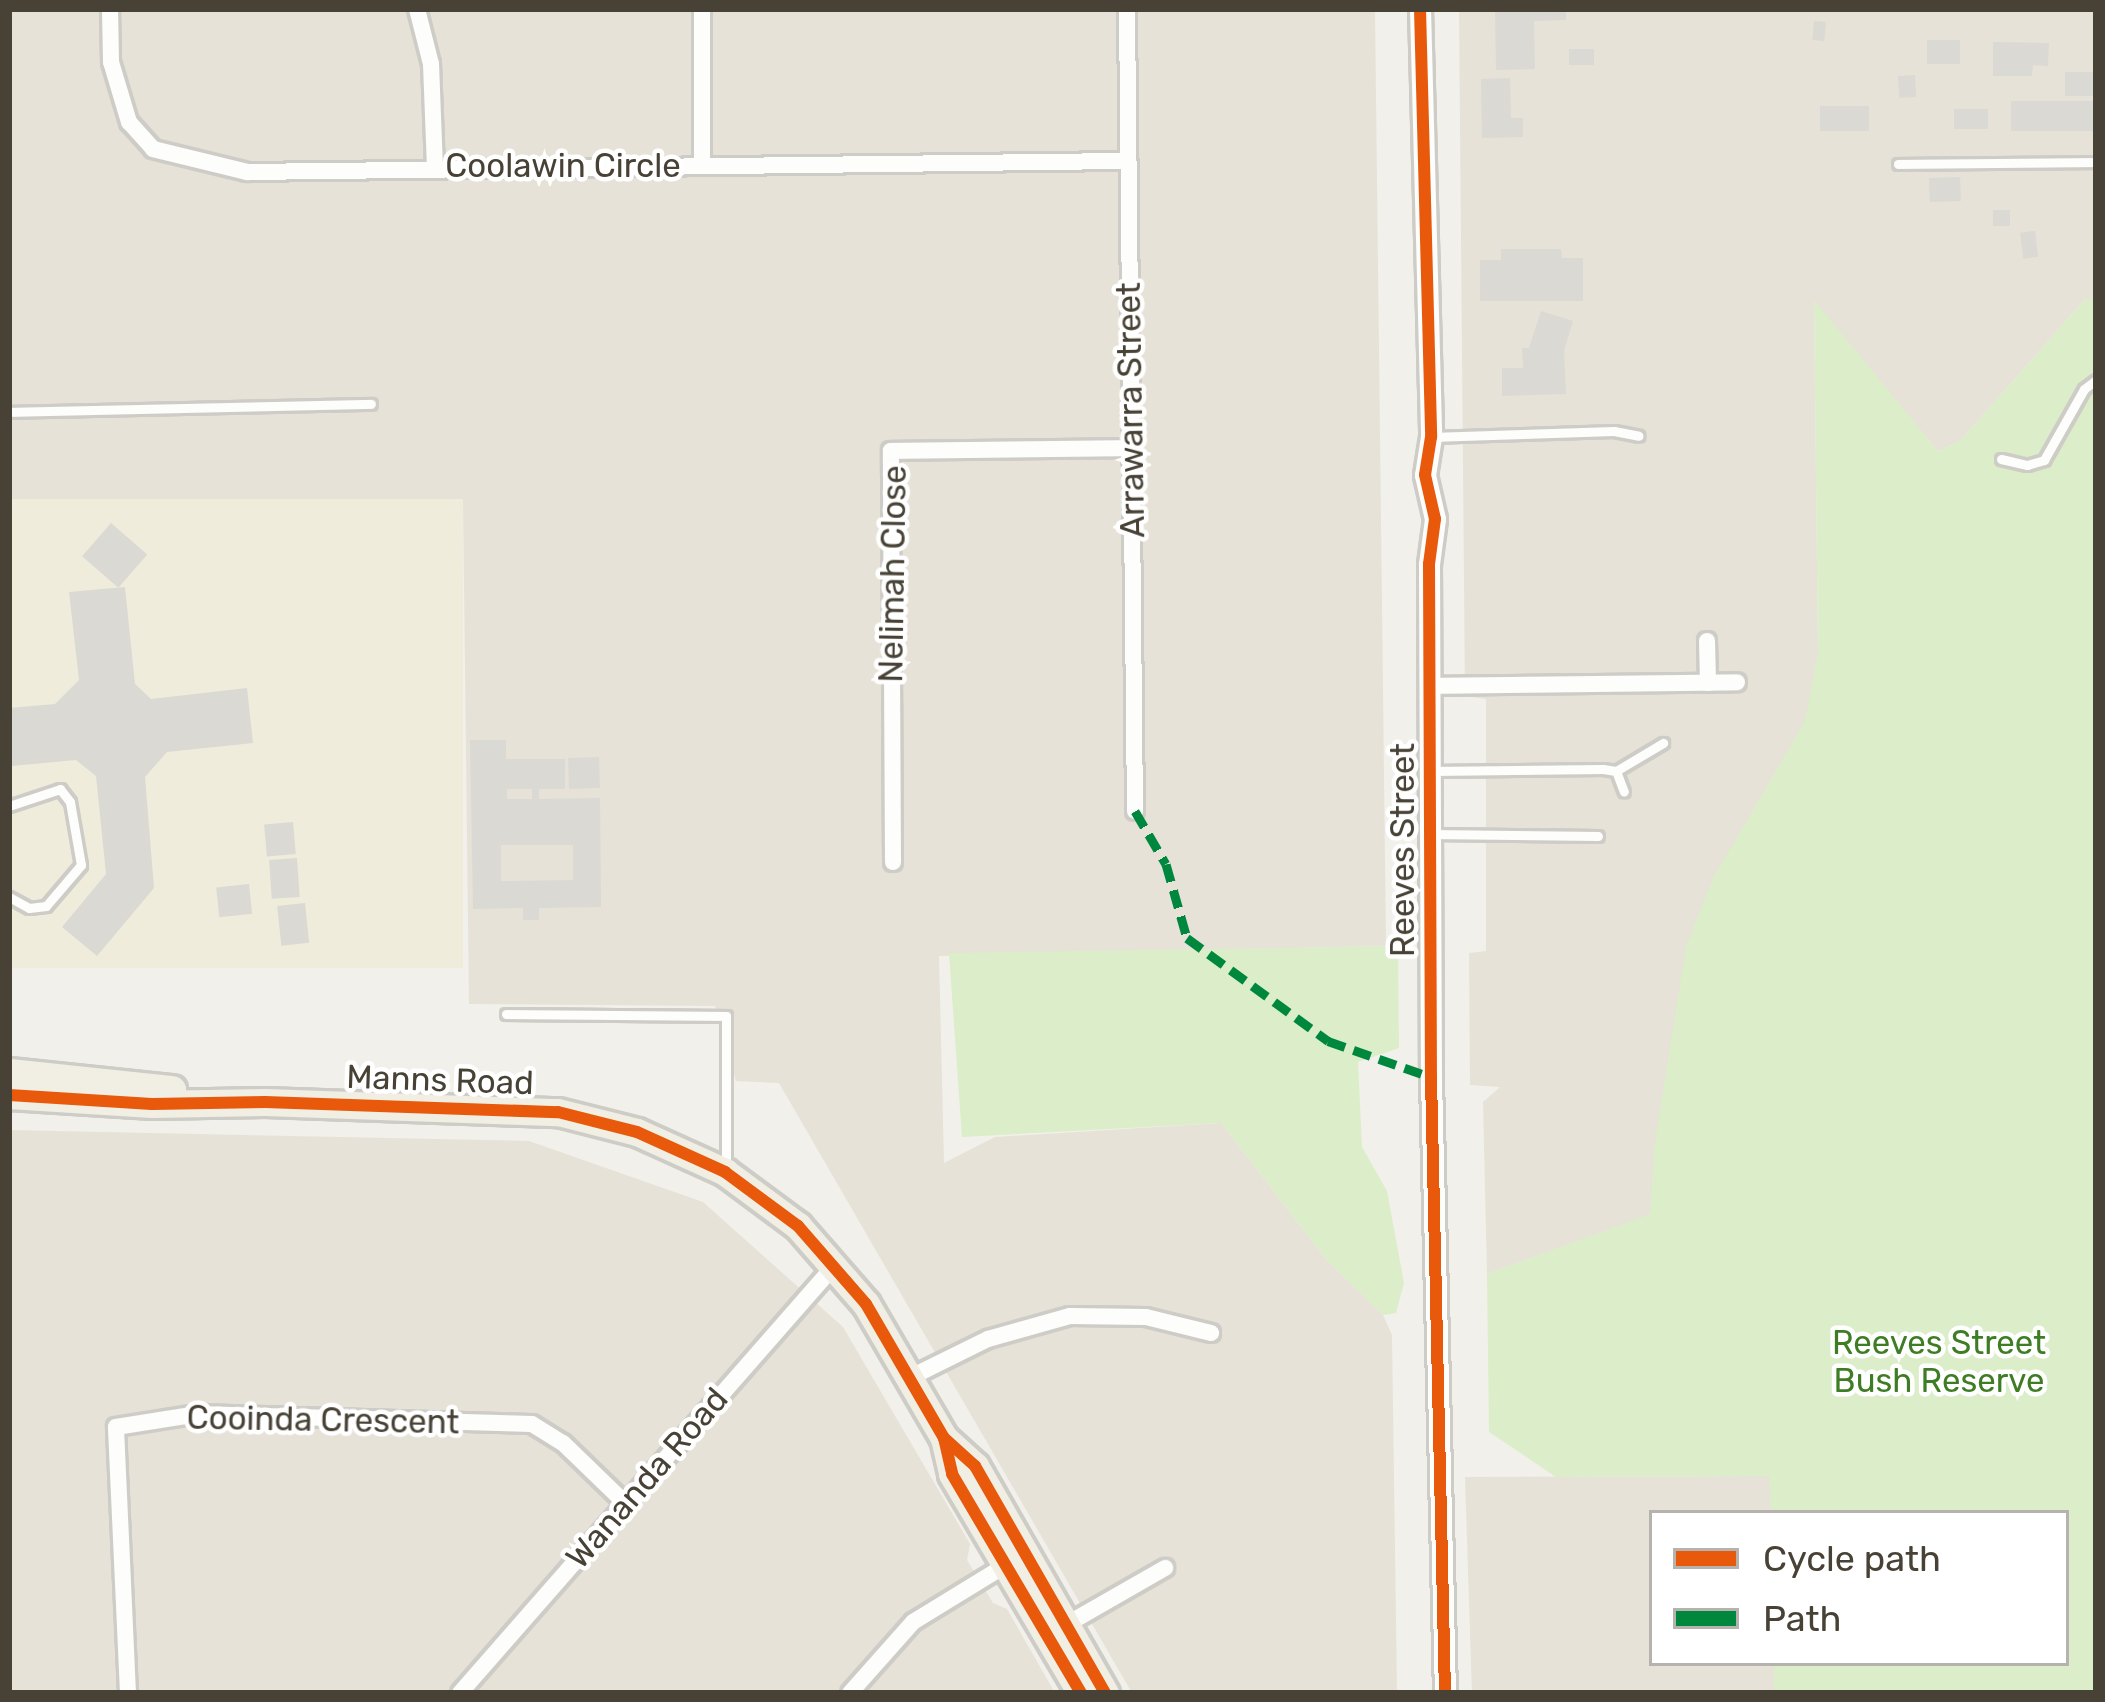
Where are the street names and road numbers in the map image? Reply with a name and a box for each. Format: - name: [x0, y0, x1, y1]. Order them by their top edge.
- street label: Coolawin Circle: [445, 146, 681, 186]
- street label: Arrawarra Street: [1109, 282, 1153, 538]
- street label: Nelimah Close: [871, 465, 915, 683]
- street label: Reeves Street: [1383, 743, 1423, 957]
- street label: Manns Road: [346, 1057, 534, 1103]
- street label: Wananda Road: [558, 1380, 736, 1576]
- street label: Cooinda Crescent: [186, 1398, 460, 1442]

